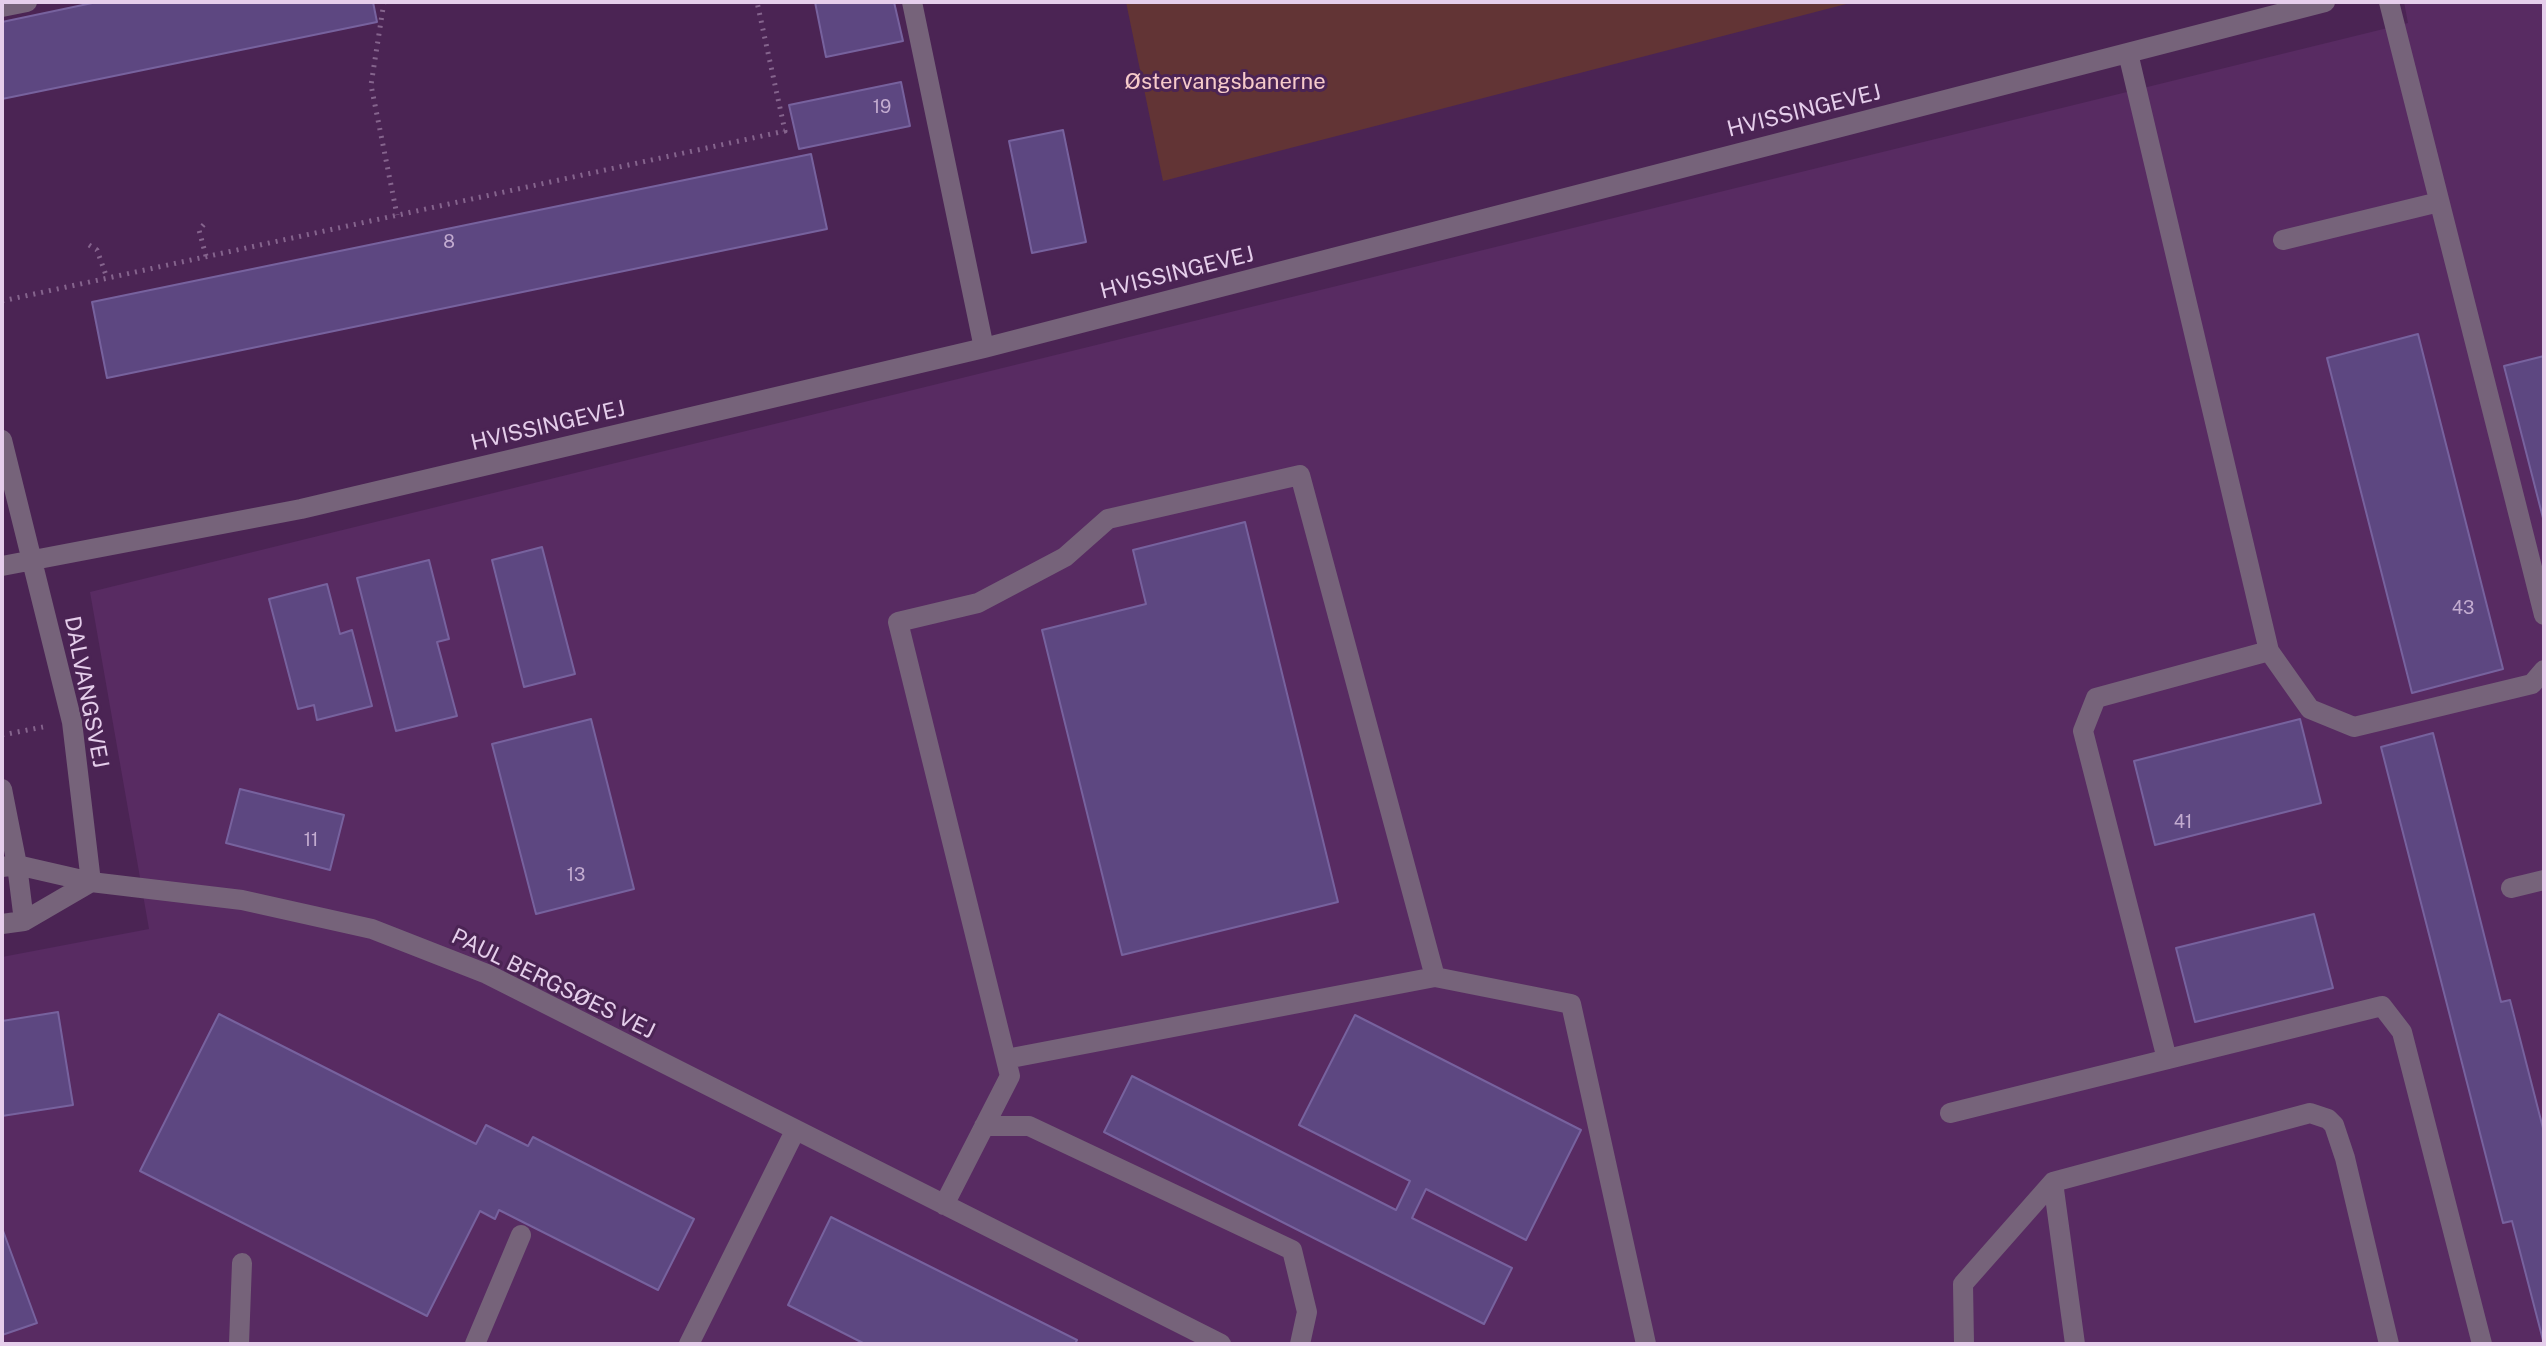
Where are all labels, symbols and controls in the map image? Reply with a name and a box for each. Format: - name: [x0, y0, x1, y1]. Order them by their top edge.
- park label: Østervangsbanerne: [1124, 69, 1326, 95]
- street label: HVISSINGEVEJ: [1724, 79, 1884, 143]
- house number: 19: [873, 96, 891, 118]
- house number: 8: [443, 231, 455, 253]
- street label: HVISSINGEVEJ: [1097, 241, 1257, 305]
- street label: HVISSINGEVEJ: [468, 395, 628, 457]
- house number: 43: [2452, 597, 2474, 619]
- street label: DALVANGSVEJ: [58, 614, 114, 770]
- house number: 41: [2174, 811, 2192, 833]
- house number: 11: [304, 829, 318, 851]
- house number: 13: [567, 864, 585, 886]
- street label: PAUL BERGSØES VEJ: [447, 923, 659, 1045]

